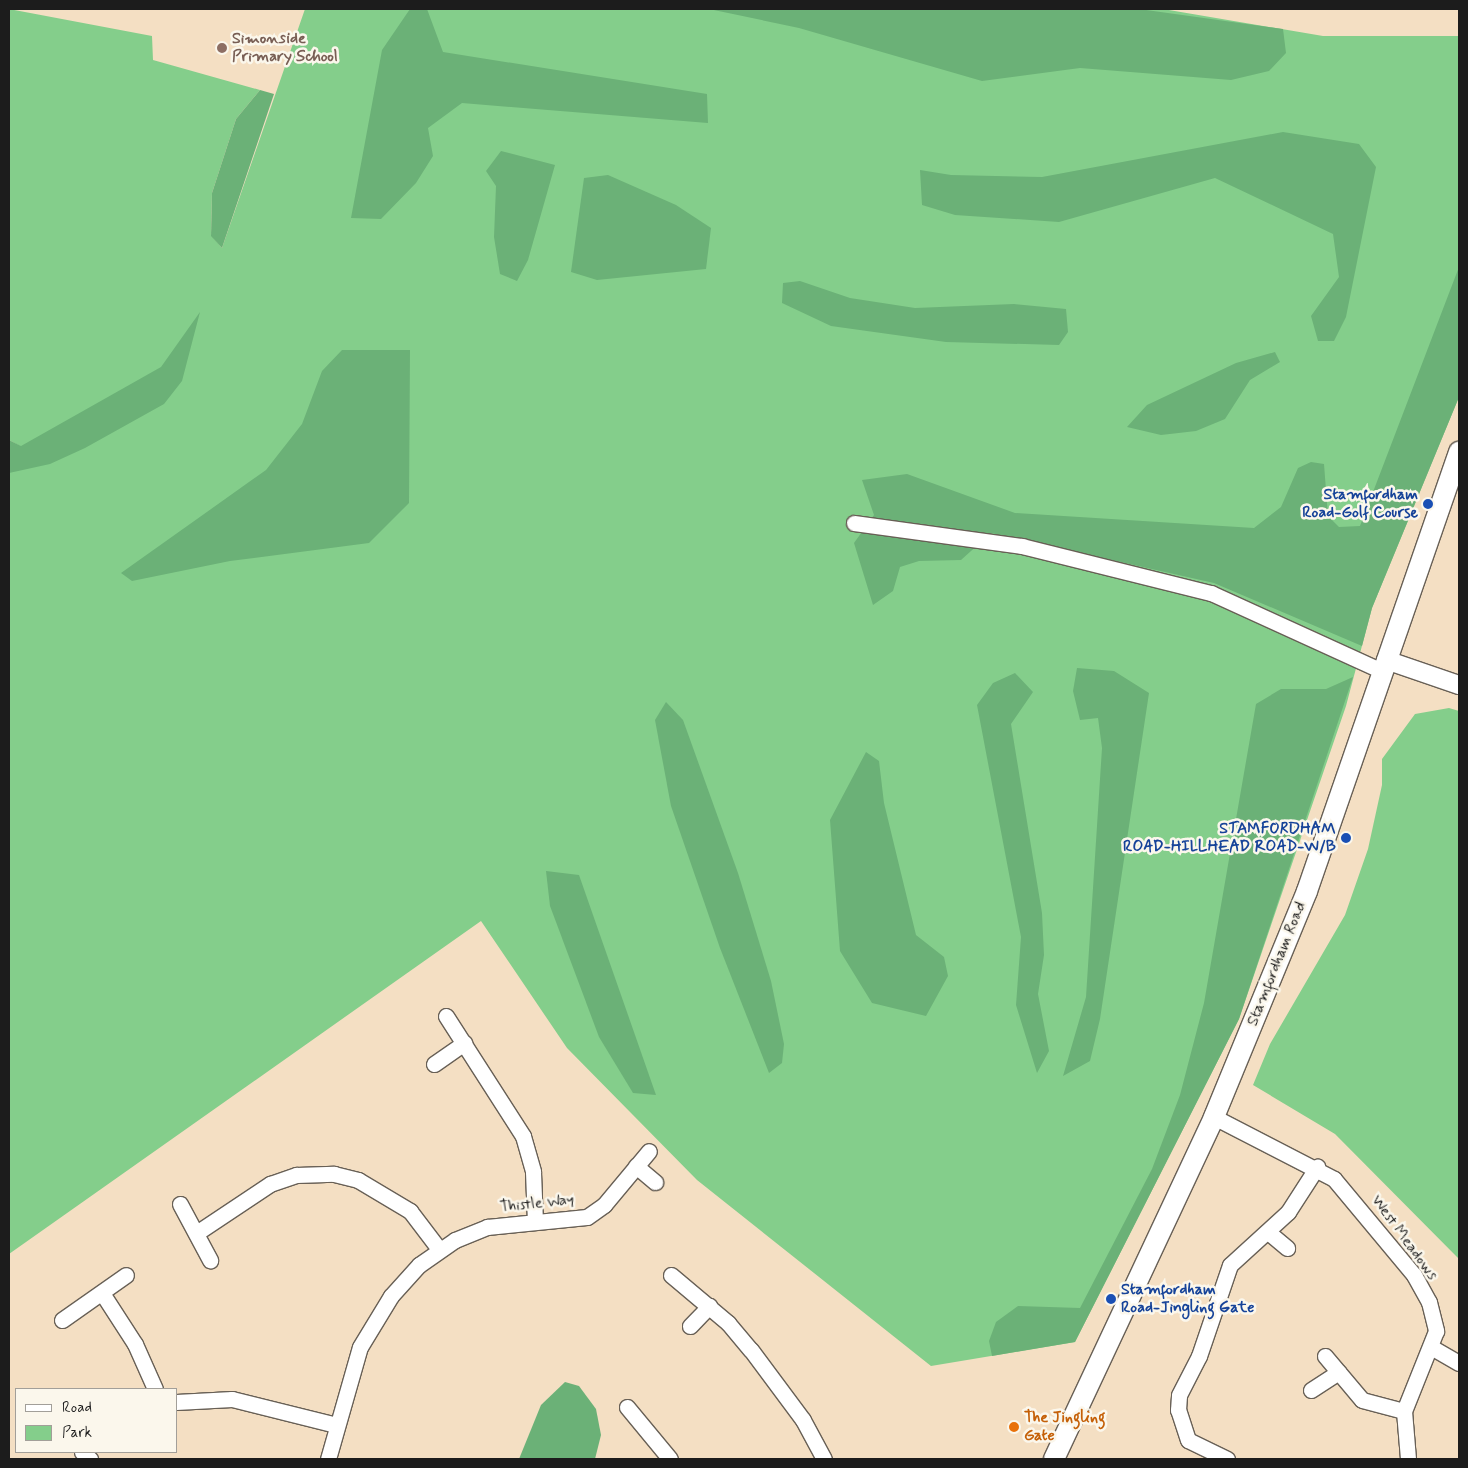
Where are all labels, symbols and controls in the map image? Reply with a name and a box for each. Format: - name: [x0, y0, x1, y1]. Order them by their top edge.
- place label: Simonside Primary School: [232, 29, 338, 67]
- marker: Simonside Primary School: [216, 42, 228, 54]
- place label: Stamfordham Road-Golf Course: [1302, 485, 1418, 523]
- marker: Stamfordham Road-Golf Course: [1422, 498, 1434, 510]
- place label: STAMFORDHAM ROAD-HILLHEAD ROAD-W/B: [1125, 819, 1336, 857]
- marker: STAMFORDHAM ROAD-HILLHEAD ROAD-W/B: [1340, 832, 1352, 844]
- street label: Stamfordham Road: [1244, 900, 1310, 1028]
- street label: Thistle Way: [497, 1190, 577, 1218]
- street label: West Meadows: [1367, 1192, 1441, 1284]
- place label: Stamfordham Road-Jingling Gate: [1121, 1280, 1250, 1318]
- marker: Stamfordham Road-Jingling Gate: [1105, 1293, 1117, 1305]
- legend: [15, 1388, 178, 1453]
- text: Road: [62, 1398, 92, 1418]
- place label: The Jingling Gate: [1024, 1408, 1107, 1446]
- marker: The Jingling Gate: [1008, 1421, 1020, 1433]
- text: Park: [62, 1423, 92, 1443]

